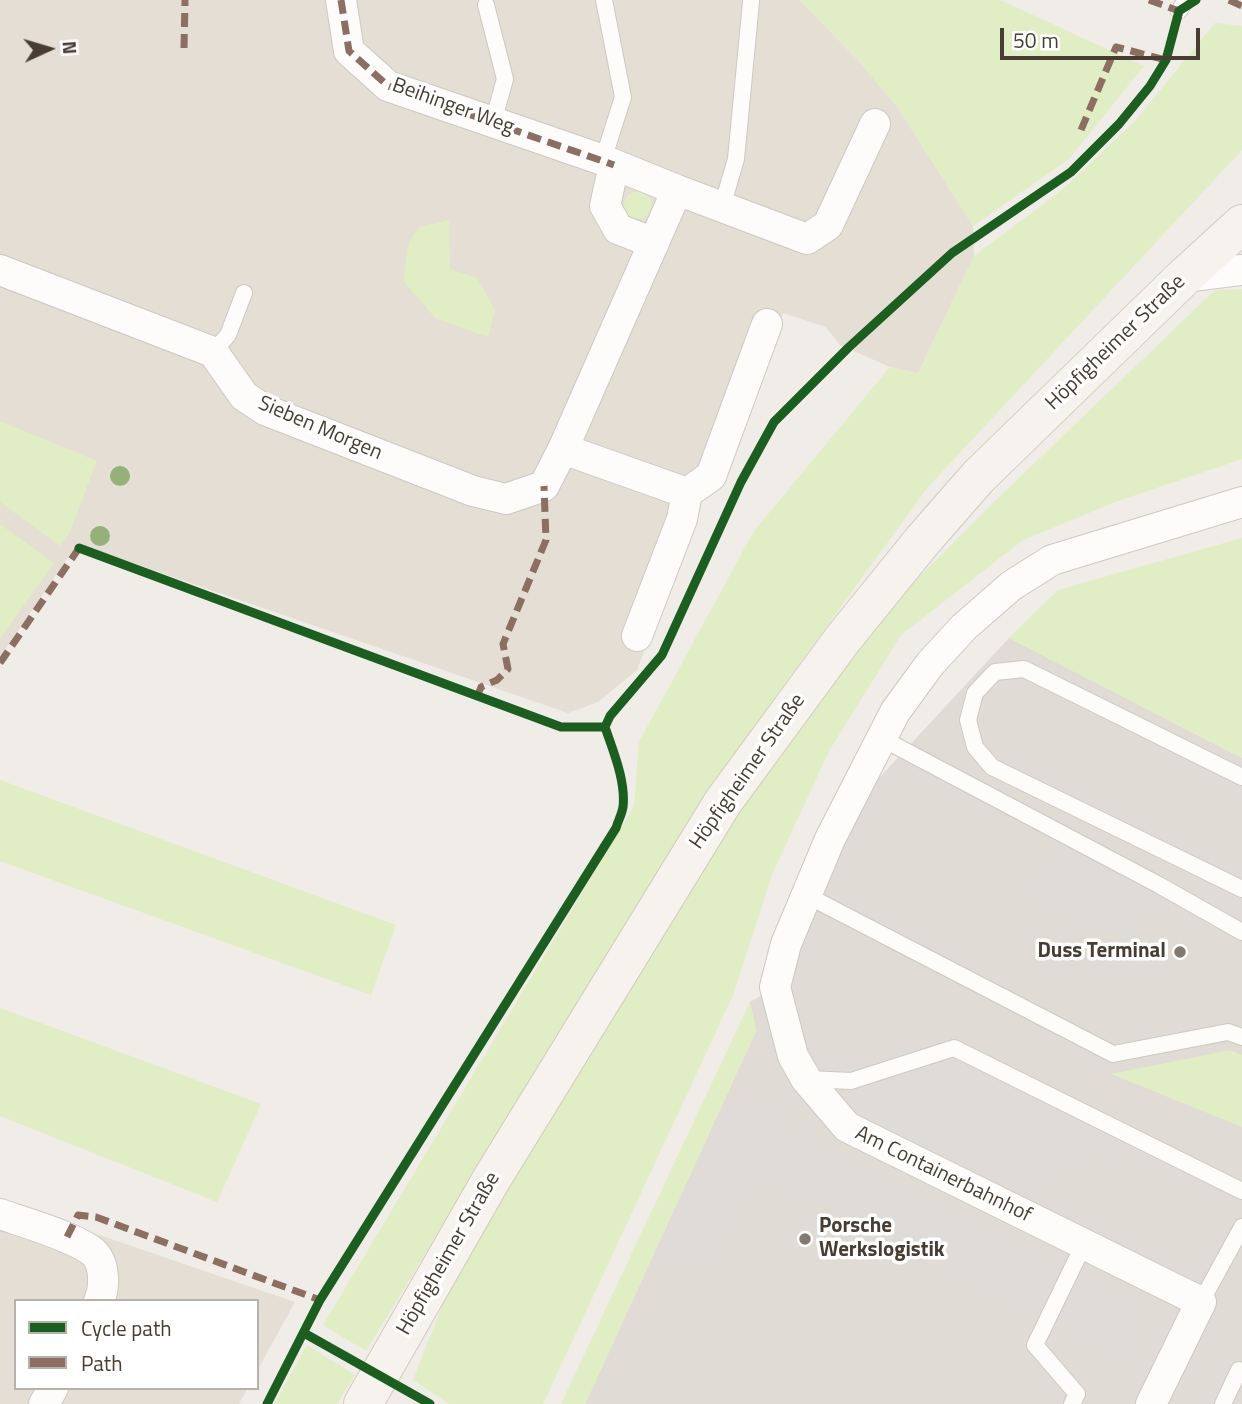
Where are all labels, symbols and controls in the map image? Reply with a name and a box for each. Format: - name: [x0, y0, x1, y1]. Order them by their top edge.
- north arrow: [14, 14, 84, 84]
- scale bar: [1004, 14, 1204, 58]
- text: 50 m: [1013, 24, 1059, 56]
- text: N: [56, 40, 85, 55]
- street label: Beihinger Weg: [388, 73, 518, 141]
- street label: Höpfigheimer Straße: [1041, 270, 1191, 416]
- street label: Sieben Morgen: [254, 392, 386, 466]
- street label: Höpfigheimer Straße: [685, 689, 811, 855]
- place label: Duss Terminal: [1037, 939, 1166, 965]
- marker: Duss Terminal: [1172, 944, 1188, 960]
- street label: Am Containerbahnhof: [851, 1121, 1035, 1229]
- street label: Höpfigheimer Straße: [392, 1168, 506, 1340]
- place label: Porsche Werkslogistik: [819, 1214, 945, 1264]
- marker: Porsche Werkslogistik: [797, 1231, 813, 1247]
- legend: [14, 1299, 259, 1390]
- text: Cycle path: [81, 1312, 172, 1344]
- text: Path: [81, 1347, 123, 1379]

